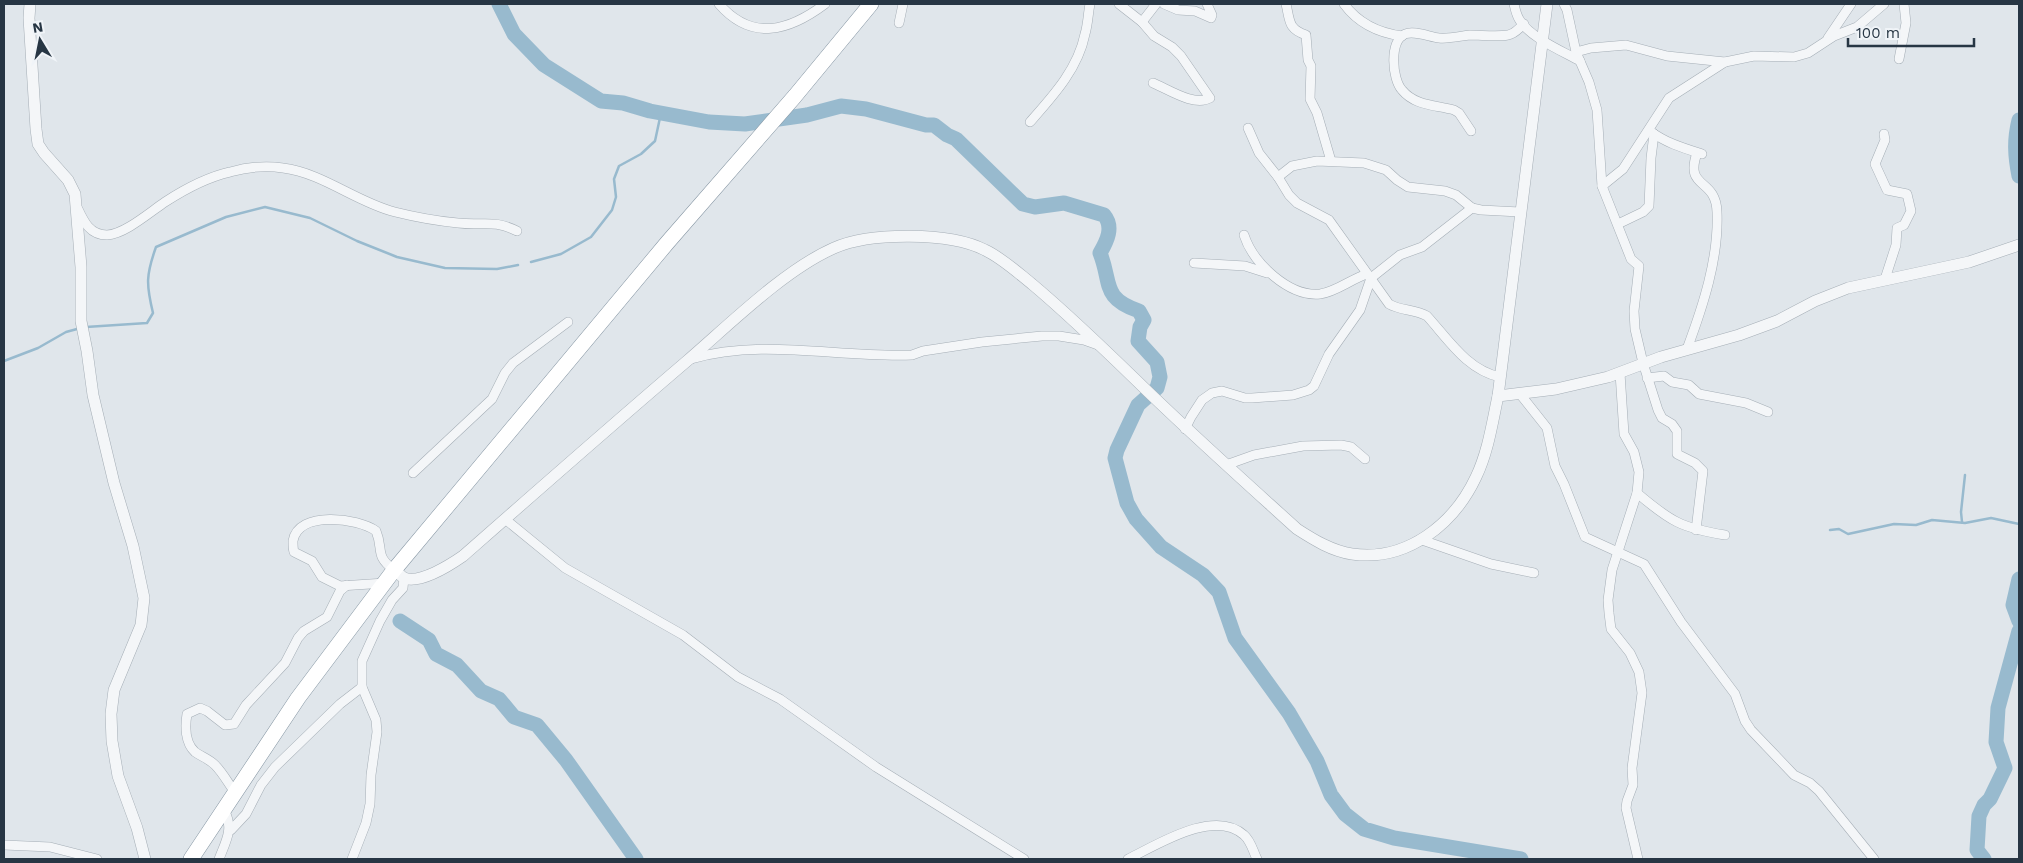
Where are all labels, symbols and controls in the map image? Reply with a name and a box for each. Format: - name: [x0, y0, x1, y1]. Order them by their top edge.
- north arrow: [15, 15, 65, 65]
- scale bar: [1848, 15, 1974, 47]
- text: N: [31, 18, 44, 36]
- text: 100 m: [1856, 24, 1900, 42]

